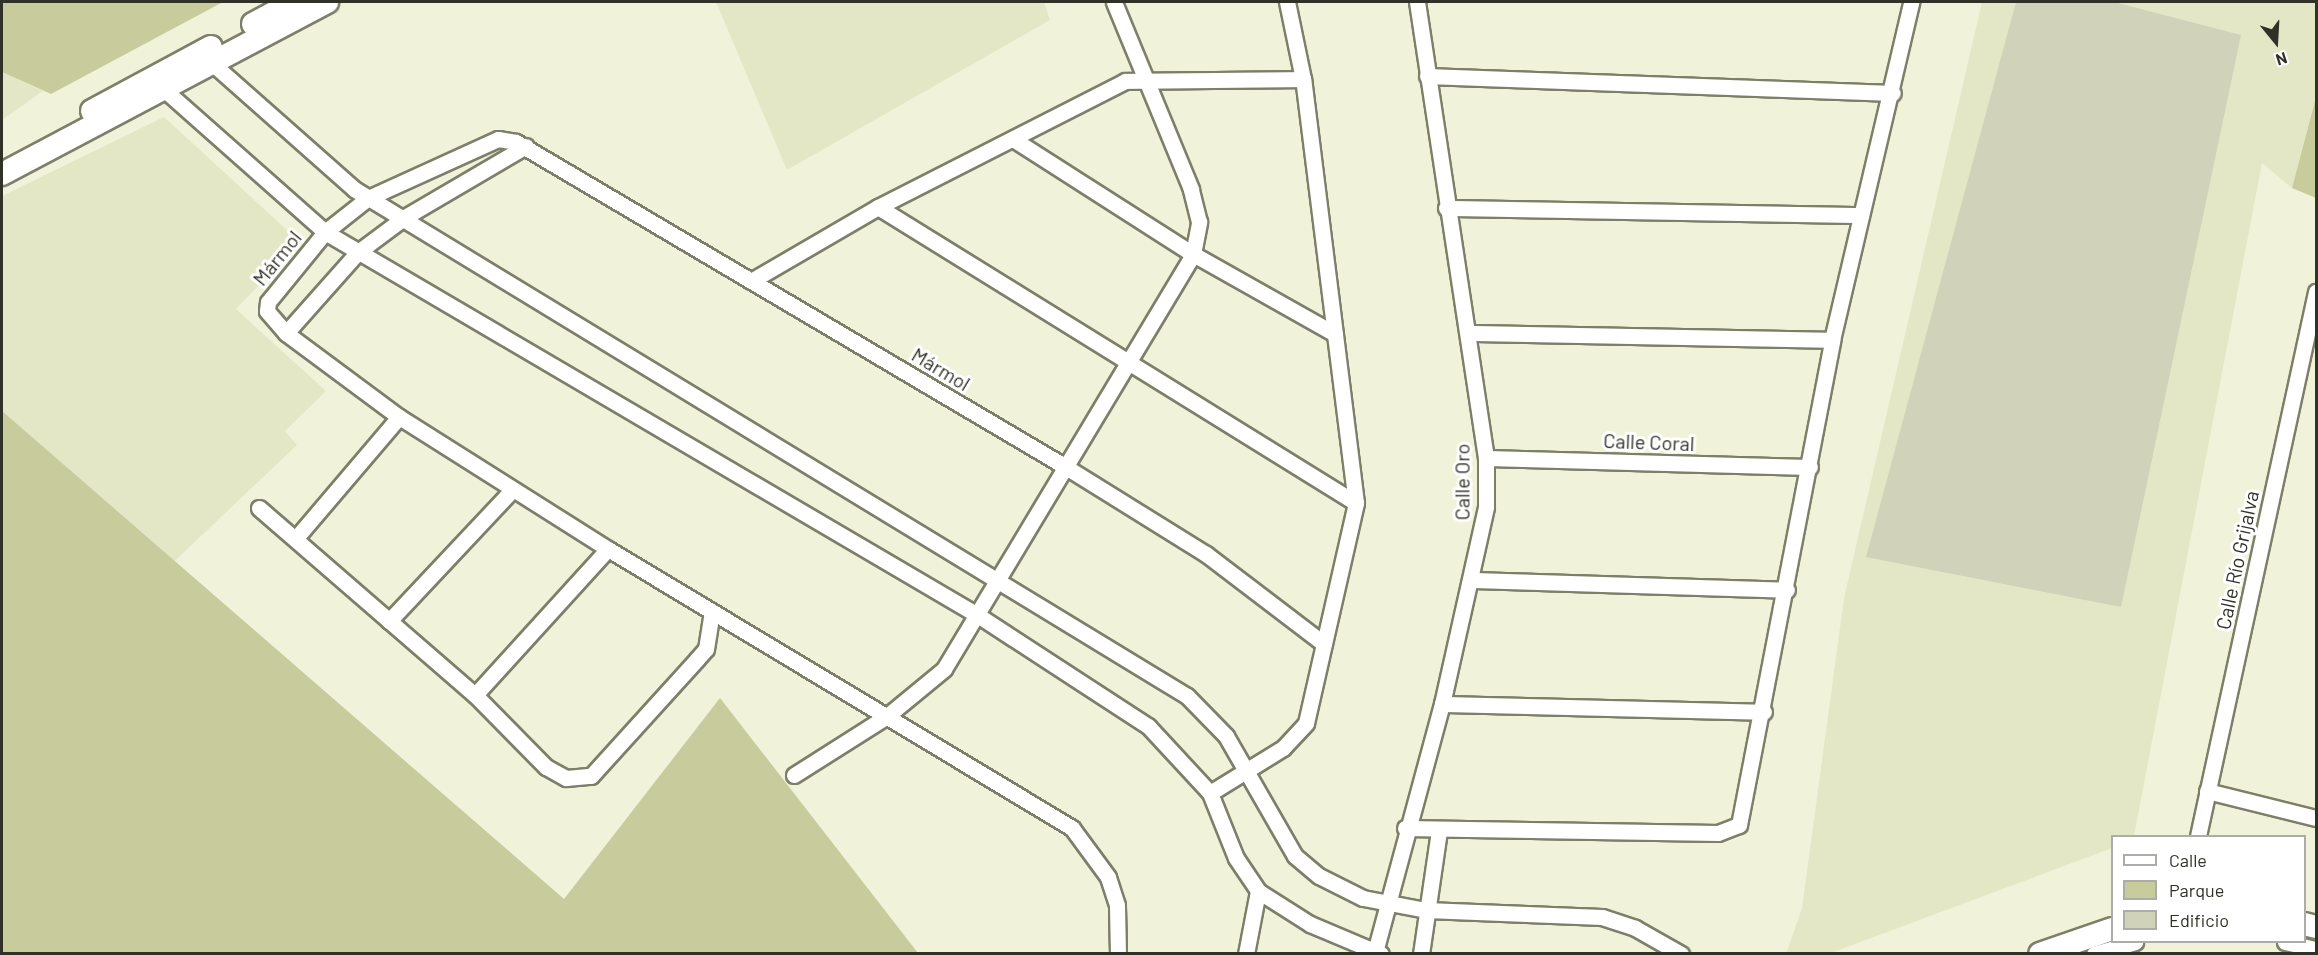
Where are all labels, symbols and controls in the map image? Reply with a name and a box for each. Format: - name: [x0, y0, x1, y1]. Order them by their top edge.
- north arrow: [2246, 12, 2306, 72]
- text: N: [2274, 49, 2290, 70]
- street label: Mármol: [248, 226, 306, 290]
- street label: Mármol: [908, 342, 974, 396]
- street label: Calle Coral: [1603, 428, 1695, 456]
- street label: Calle Oro: [1450, 444, 1474, 520]
- street label: Calle Río Grijalva: [2211, 488, 2263, 632]
- legend: [2111, 835, 2306, 943]
- text: Calle: [2169, 849, 2207, 871]
- text: Parque: [2169, 879, 2224, 901]
- text: Edificio: [2169, 909, 2229, 931]

